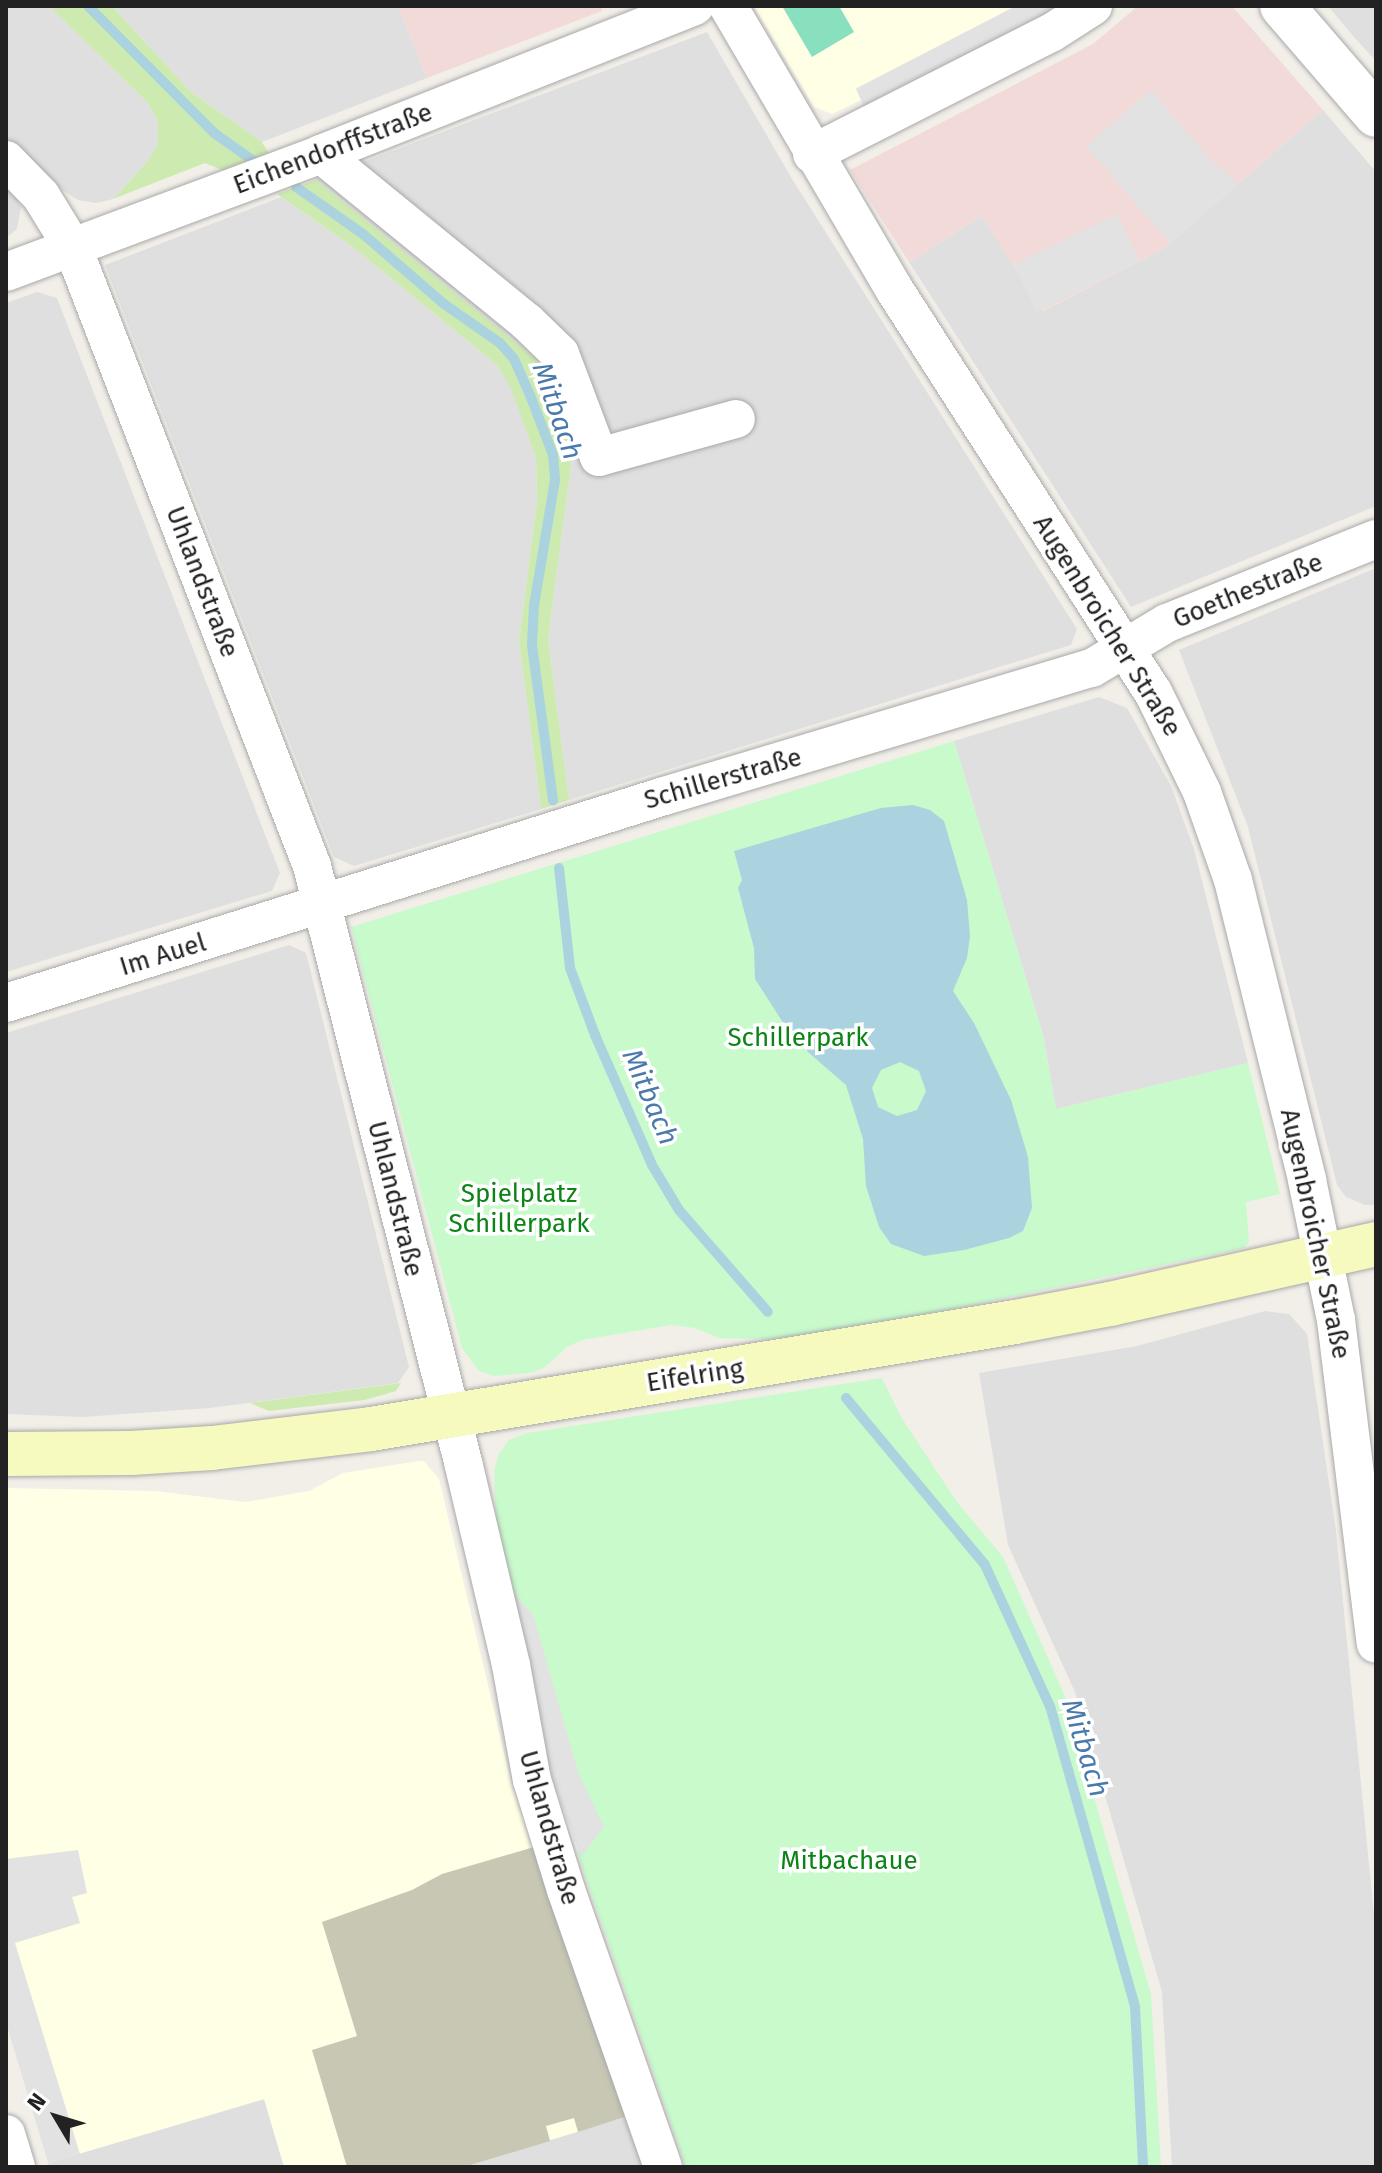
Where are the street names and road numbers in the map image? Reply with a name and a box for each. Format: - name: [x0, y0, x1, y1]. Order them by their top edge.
- street label: Eichendorffstraße: [229, 97, 437, 201]
- street label: Uhlandstraße: [159, 502, 245, 662]
- street label: Augenbroicher Straße: [1026, 510, 1188, 742]
- street label: Goethestraße: [1168, 547, 1328, 635]
- street label: Schillerstraße: [641, 742, 805, 816]
- street label: Im Auel: [116, 927, 210, 983]
- street label: Augenbroicher Straße: [1273, 1106, 1357, 1362]
- street label: Uhlandstraße: [361, 1118, 429, 1280]
- street label: Eifelring: [644, 1353, 746, 1399]
- street label: Uhlandstraße: [512, 1747, 586, 1909]

